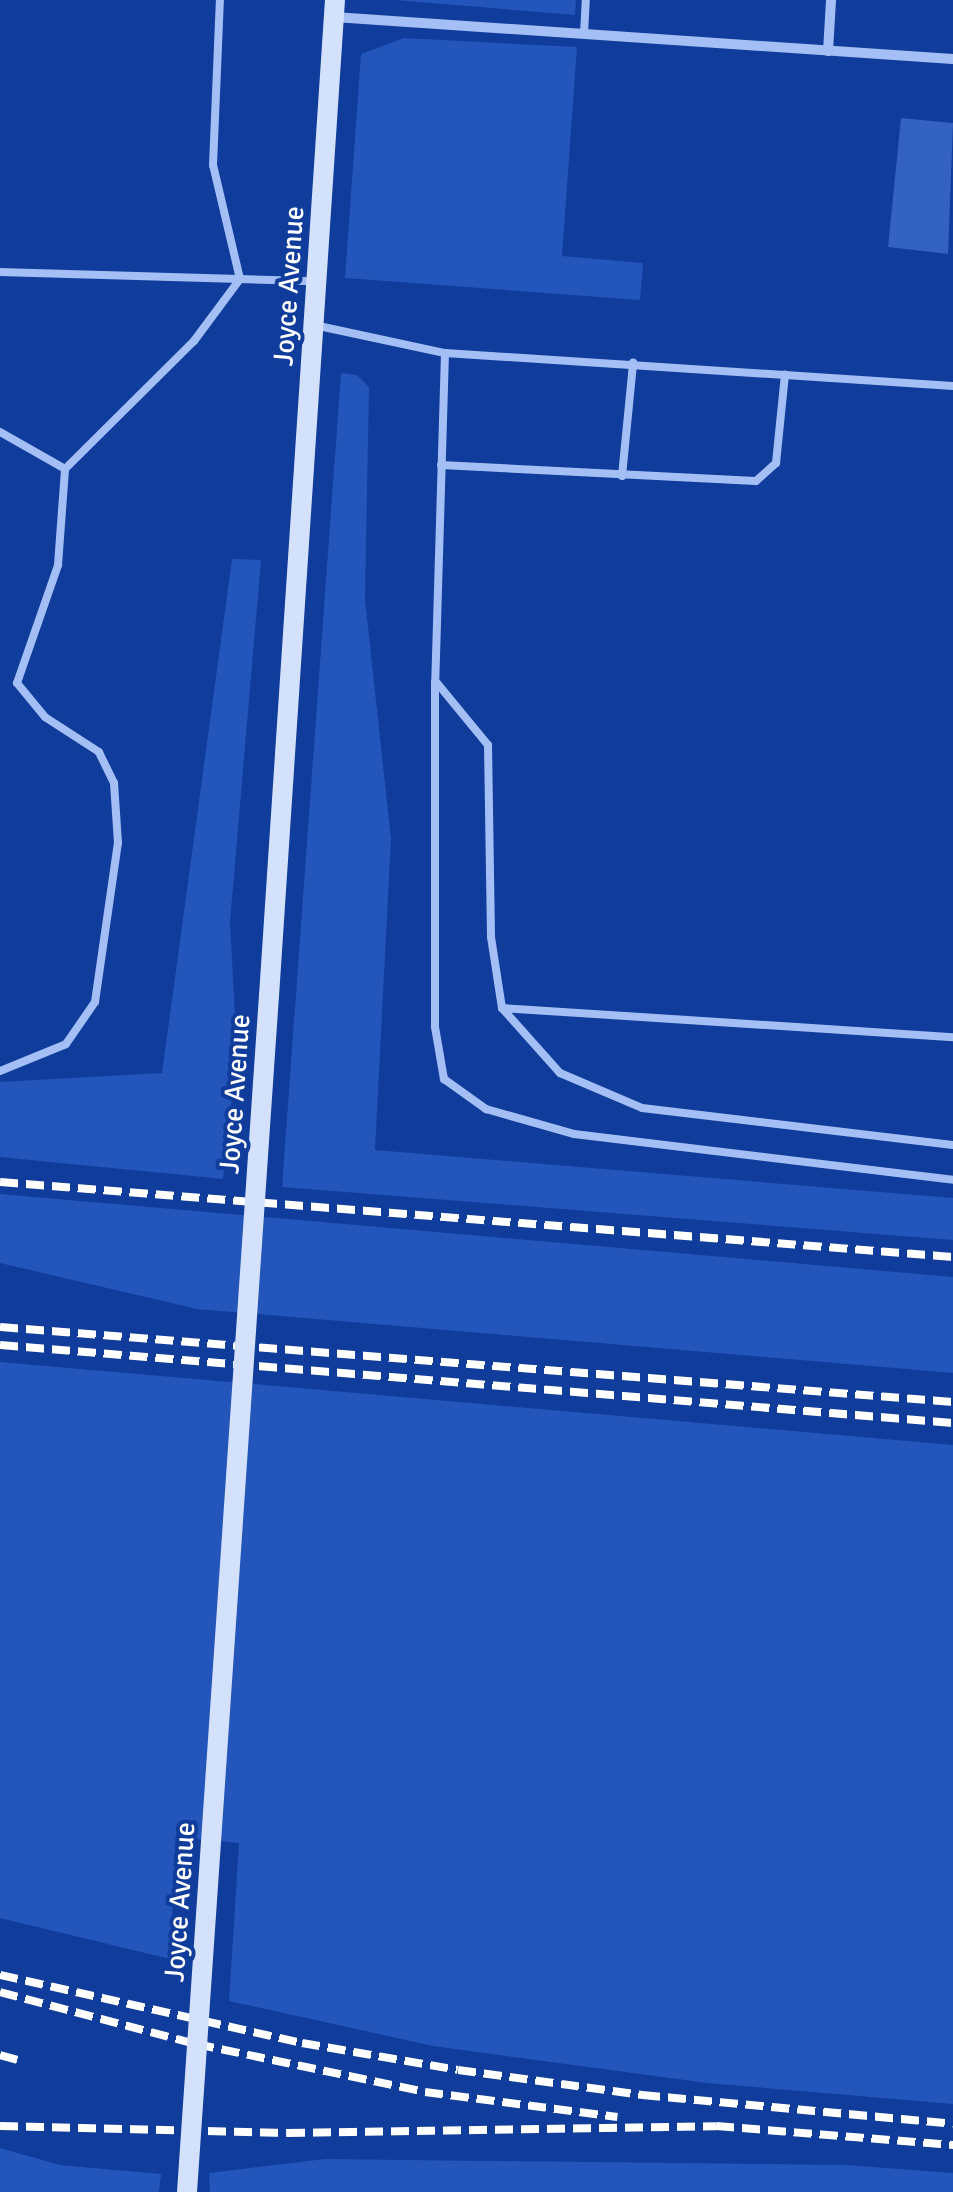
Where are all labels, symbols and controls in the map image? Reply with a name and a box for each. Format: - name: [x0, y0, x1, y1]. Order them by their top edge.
- street label: Joyce Avenue: [267, 205, 311, 367]
- street label: Joyce Avenue: [213, 1013, 257, 1175]
- street label: Joyce Avenue: [158, 1821, 202, 1983]

